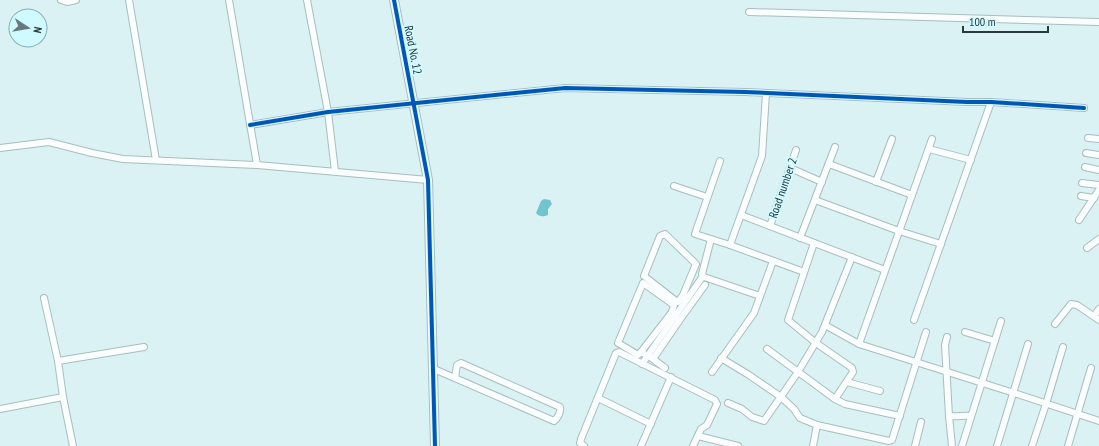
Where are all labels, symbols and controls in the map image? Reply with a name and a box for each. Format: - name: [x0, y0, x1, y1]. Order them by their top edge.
- north arrow: [8, 8, 48, 48]
- scale bar: [963, 8, 1048, 34]
- text: 100 m: [969, 14, 996, 29]
- street label: Road No. 12: [401, 24, 426, 76]
- text: N: [30, 26, 45, 34]
- street label: Road number 2: [765, 156, 800, 220]

